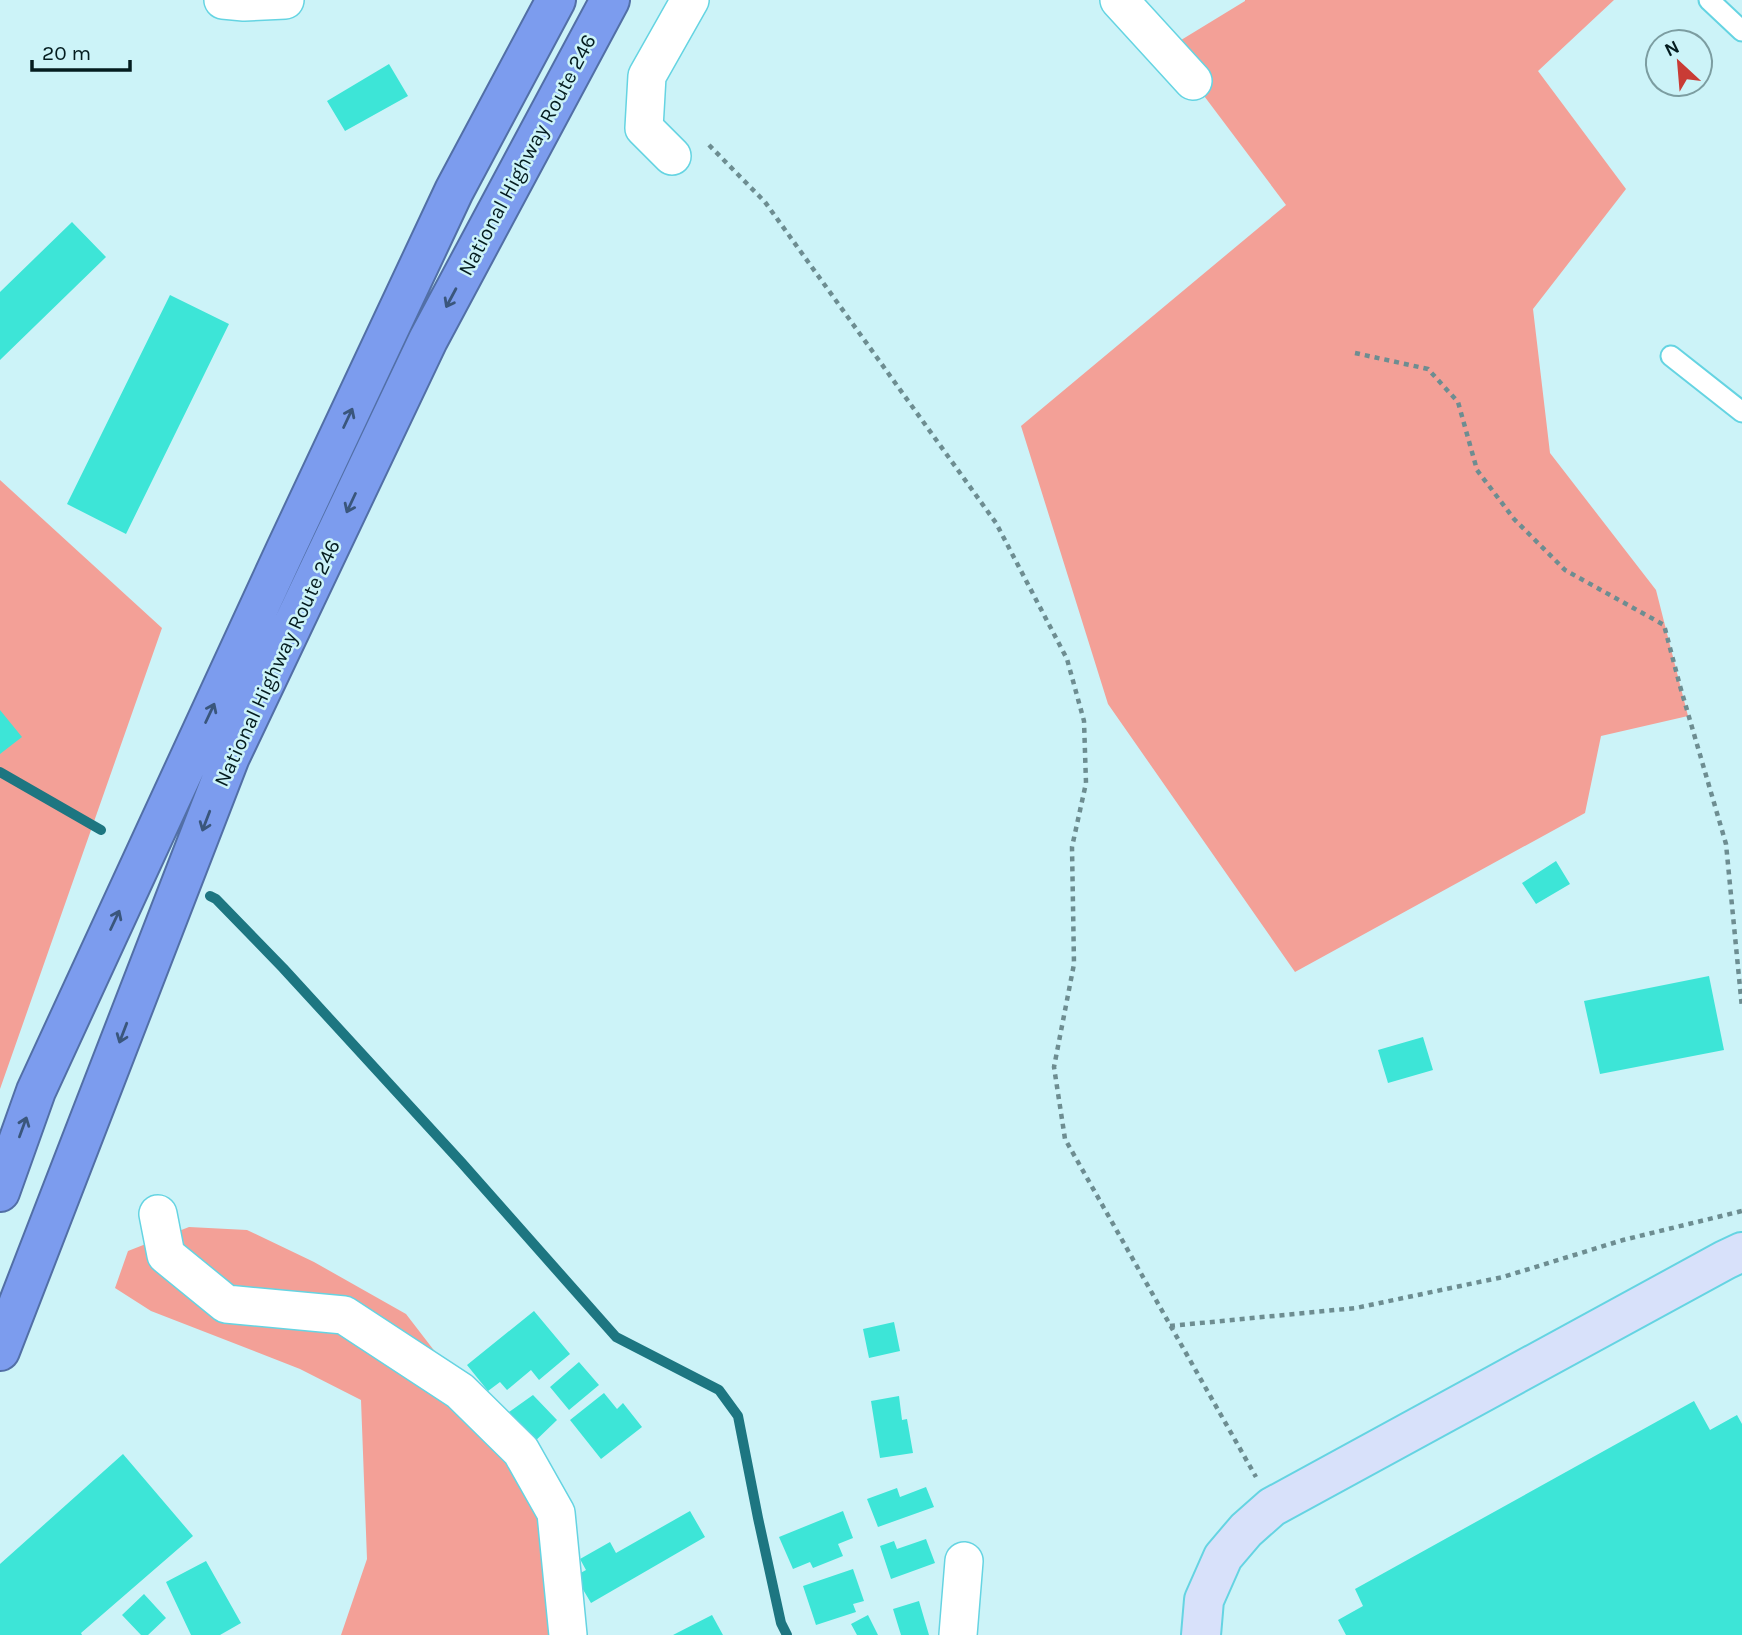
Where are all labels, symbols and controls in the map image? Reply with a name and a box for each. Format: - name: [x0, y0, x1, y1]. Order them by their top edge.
- scale bar: [32, 28, 130, 72]
- north arrow: [1644, 28, 1714, 98]
- street label: National Highway Route 246: [453, 30, 601, 280]
- text: N: [1661, 36, 1683, 61]
- text: 20 m: [42, 41, 91, 65]
- one-way arrow: [443, 287, 457, 308]
- one-way arrow: [341, 408, 355, 429]
- one-way arrow: [344, 492, 357, 513]
- street label: National Highway Route 246: [209, 536, 345, 790]
- one-way arrow: [204, 703, 218, 724]
- one-way arrow: [198, 809, 211, 831]
- one-way arrow: [109, 909, 122, 931]
- one-way arrow: [116, 1021, 129, 1043]
- one-way arrow: [18, 1117, 30, 1139]

